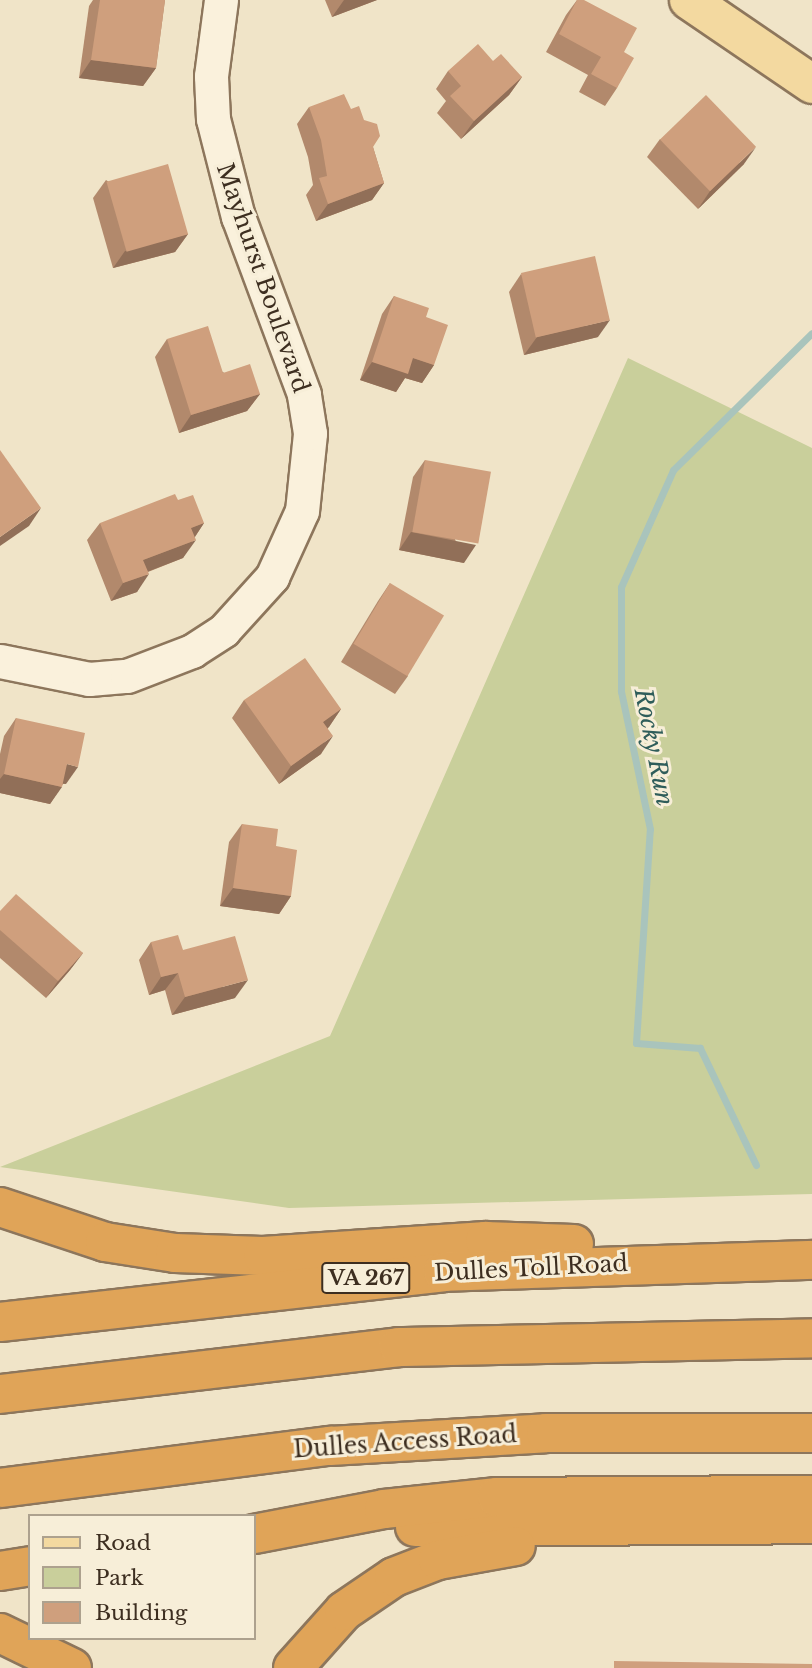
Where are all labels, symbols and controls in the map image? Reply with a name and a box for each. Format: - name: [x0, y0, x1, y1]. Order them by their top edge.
- street label: Mayhurst Boulevard: [211, 160, 315, 396]
- water label: Rocky Run: [628, 686, 680, 808]
- street label: Dulles Toll Road: [433, 1249, 629, 1287]
- road number: VA 267: [320, 1260, 412, 1296]
- street label: Dulles Access Road: [292, 1420, 518, 1464]
- legend: [28, 1514, 256, 1640]
- text: Road: [95, 1530, 151, 1556]
- text: Park: [95, 1565, 144, 1591]
- text: Building: [95, 1600, 187, 1626]

